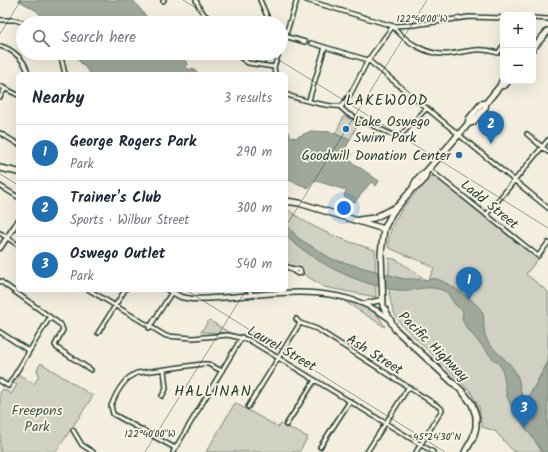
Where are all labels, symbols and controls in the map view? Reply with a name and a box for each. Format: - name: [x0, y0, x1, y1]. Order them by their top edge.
- text: 122°40'00"W: [396, 11, 448, 27]
- map controls: [500, 12, 536, 84]
- button: +: [500, 12, 536, 48]
- search box: [16, 16, 288, 60]
- text: Search here: [62, 26, 136, 50]
- icon: search: [30, 27, 52, 49]
- button: −: [500, 48, 536, 84]
- text: Nearby: [32, 85, 84, 112]
- text: 3 results: [224, 88, 272, 109]
- district label: LAKEWOOD: [346, 89, 428, 113]
- place label: Lake Oswego Swim Park: [354, 111, 430, 149]
- pin: 2: [478, 111, 504, 144]
- marker: Lake Oswego Swim Park: [341, 124, 351, 134]
- text: George Rogers Park: [70, 130, 196, 154]
- text: 1: [43, 142, 47, 163]
- text: 290 m: [236, 142, 272, 163]
- place label: Goodwill Donation Center: [301, 145, 452, 167]
- marker: Goodwill Donation Center: [454, 150, 464, 160]
- text: Park: [70, 154, 94, 175]
- street label: Ladd Street: [456, 174, 524, 235]
- text: Trainer's Club: [70, 186, 161, 210]
- text: 2: [41, 198, 49, 219]
- text: 300 m: [236, 198, 272, 219]
- your location: [334, 198, 354, 218]
- text: Sports · Wilbur Street: [70, 210, 189, 231]
- text: Oswego Outlet: [70, 242, 166, 266]
- text: 3: [41, 254, 49, 275]
- text: 540 m: [236, 254, 272, 275]
- text: Park: [70, 266, 94, 287]
- pin: 1: [456, 267, 482, 300]
- street label: Pacific Highway: [393, 306, 474, 387]
- street label: Laurel Street: [243, 320, 321, 378]
- street label: Ash Street: [342, 329, 408, 381]
- district label: HALLINAN: [174, 380, 252, 404]
- pin: 3: [511, 395, 537, 428]
- park label: Freepons Park: [11, 400, 63, 438]
- text: 122°40'00"W: [124, 426, 176, 442]
- text: 45°24'30"N: [413, 429, 461, 445]

